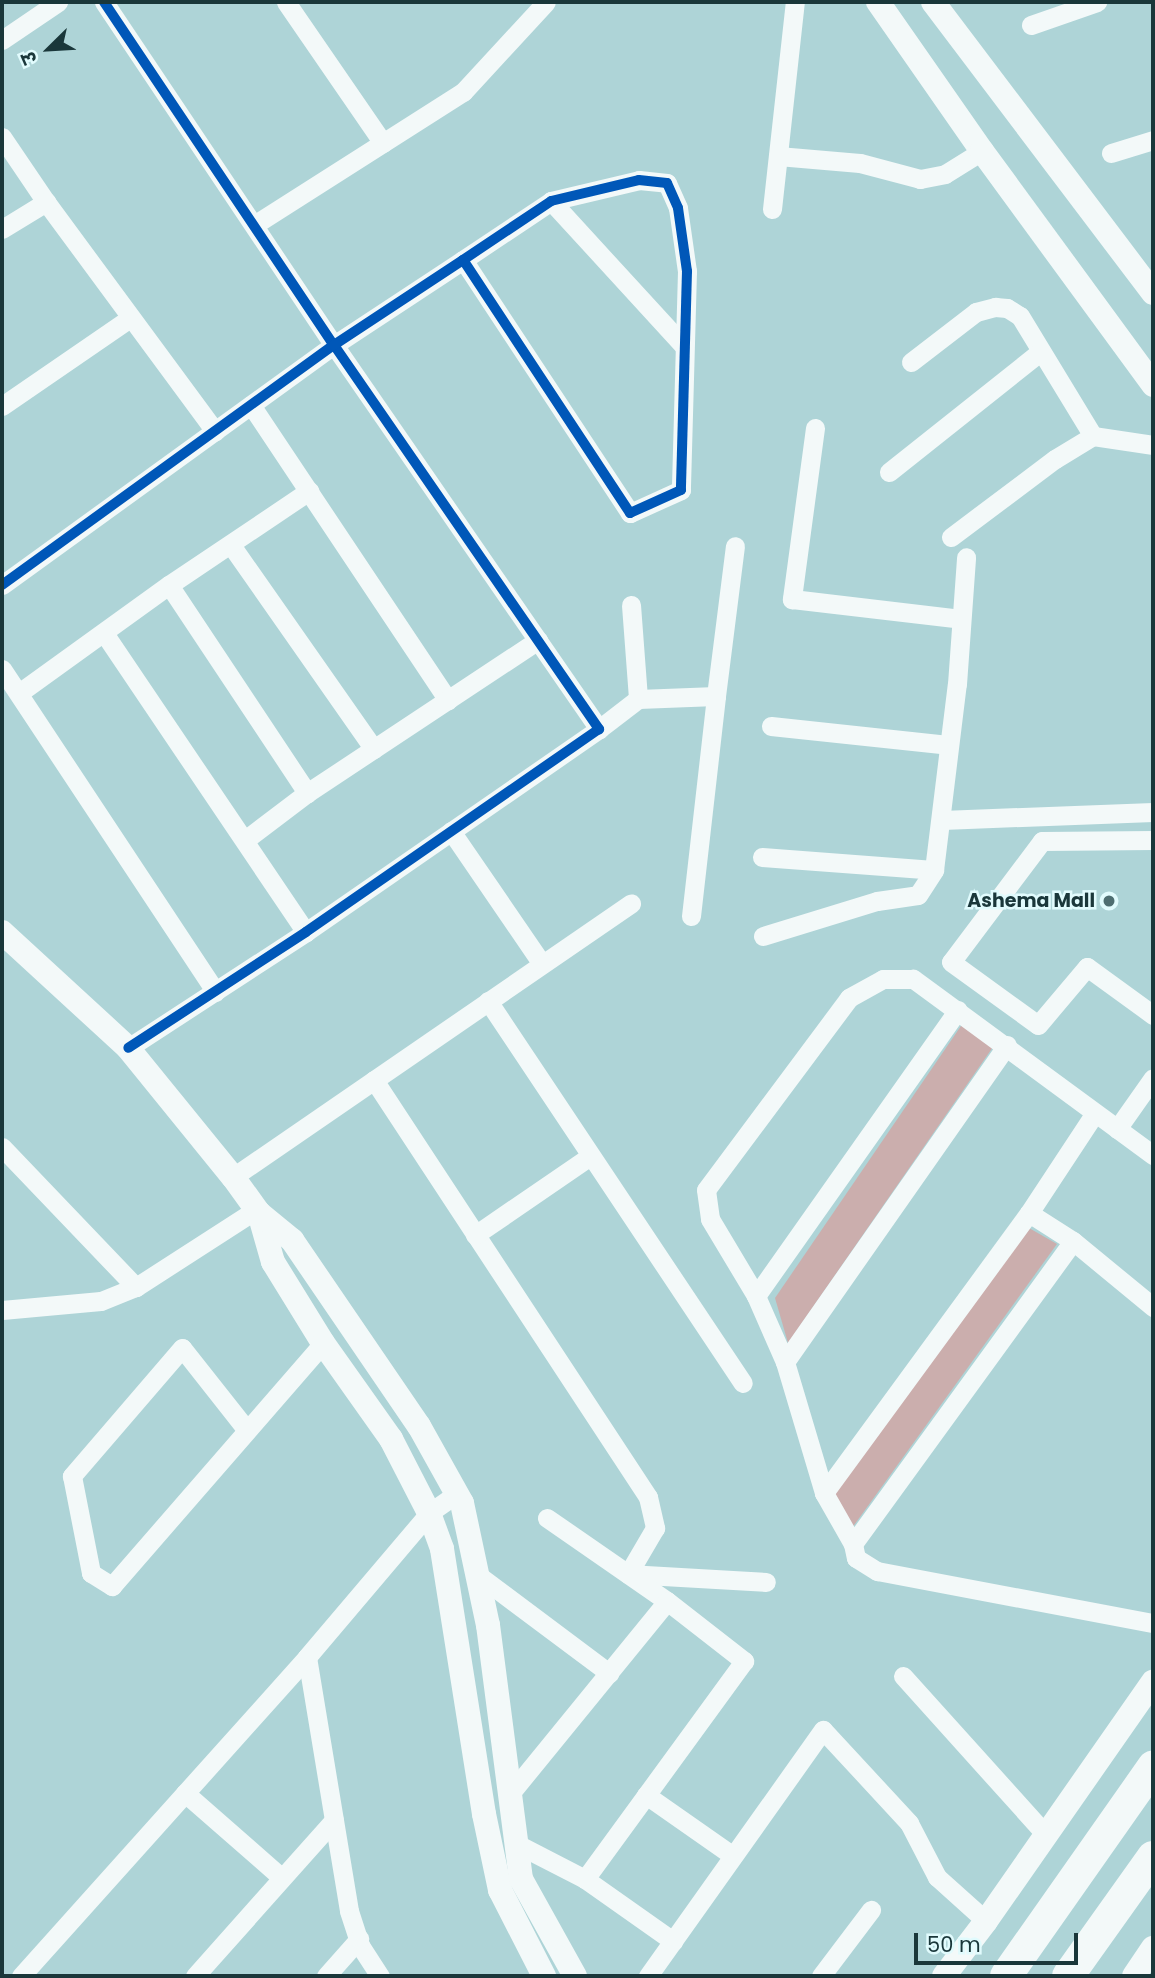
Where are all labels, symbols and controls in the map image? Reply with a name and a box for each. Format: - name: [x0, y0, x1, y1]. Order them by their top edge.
- north arrow: [14, 14, 84, 84]
- text: उ: [15, 47, 44, 68]
- place label: Ashema Mall: [967, 890, 1095, 912]
- marker: Ashema Mall: [1101, 893, 1117, 909]
- scale bar: [917, 1918, 1082, 1962]
- text: 50 m: [927, 1930, 981, 1959]

